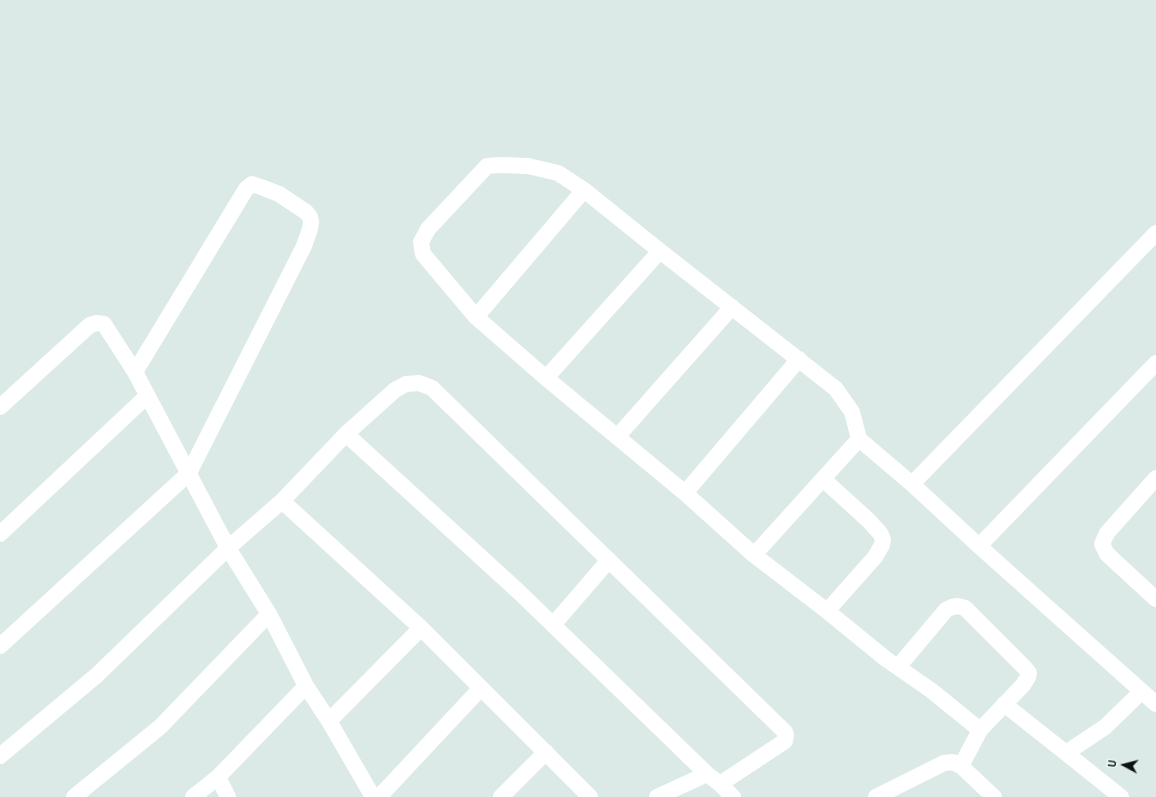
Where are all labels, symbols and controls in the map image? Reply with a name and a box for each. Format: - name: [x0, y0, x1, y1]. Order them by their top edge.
- north arrow: [1104, 745, 1144, 785]
- text: U: [1105, 759, 1119, 768]

